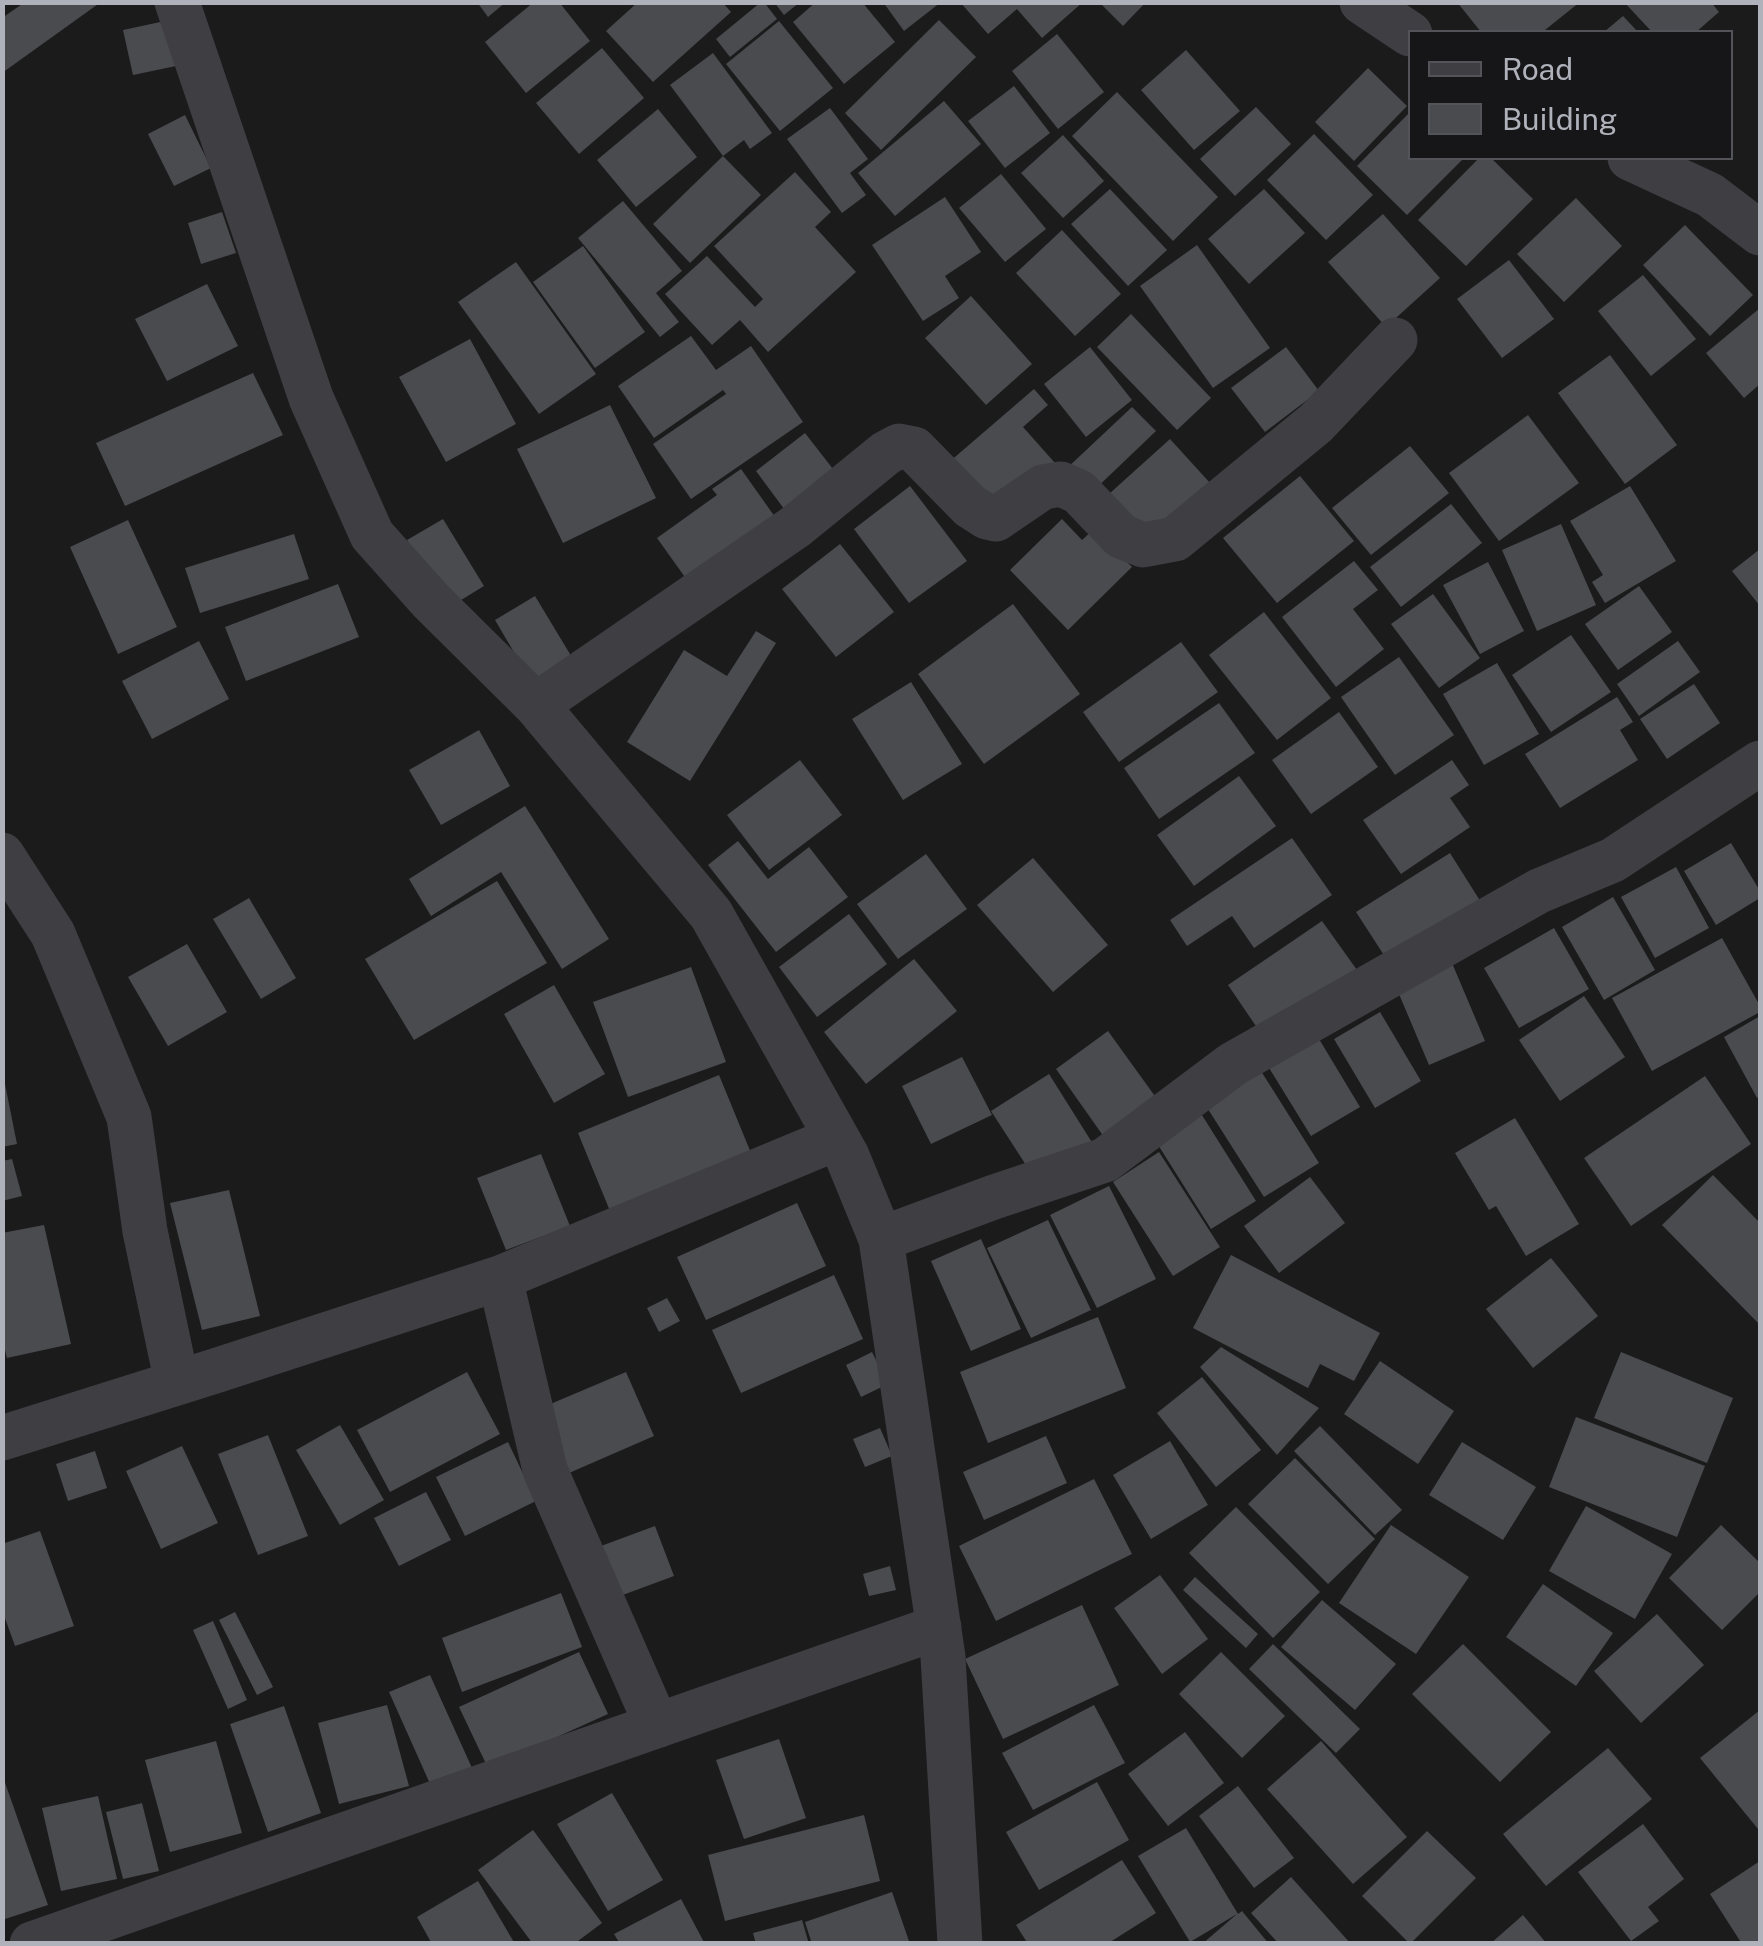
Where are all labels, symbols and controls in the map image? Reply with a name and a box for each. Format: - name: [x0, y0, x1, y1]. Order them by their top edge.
- legend: [1408, 30, 1733, 160]
- text: Road: [1502, 51, 1573, 87]
- text: Building: [1502, 101, 1617, 137]

